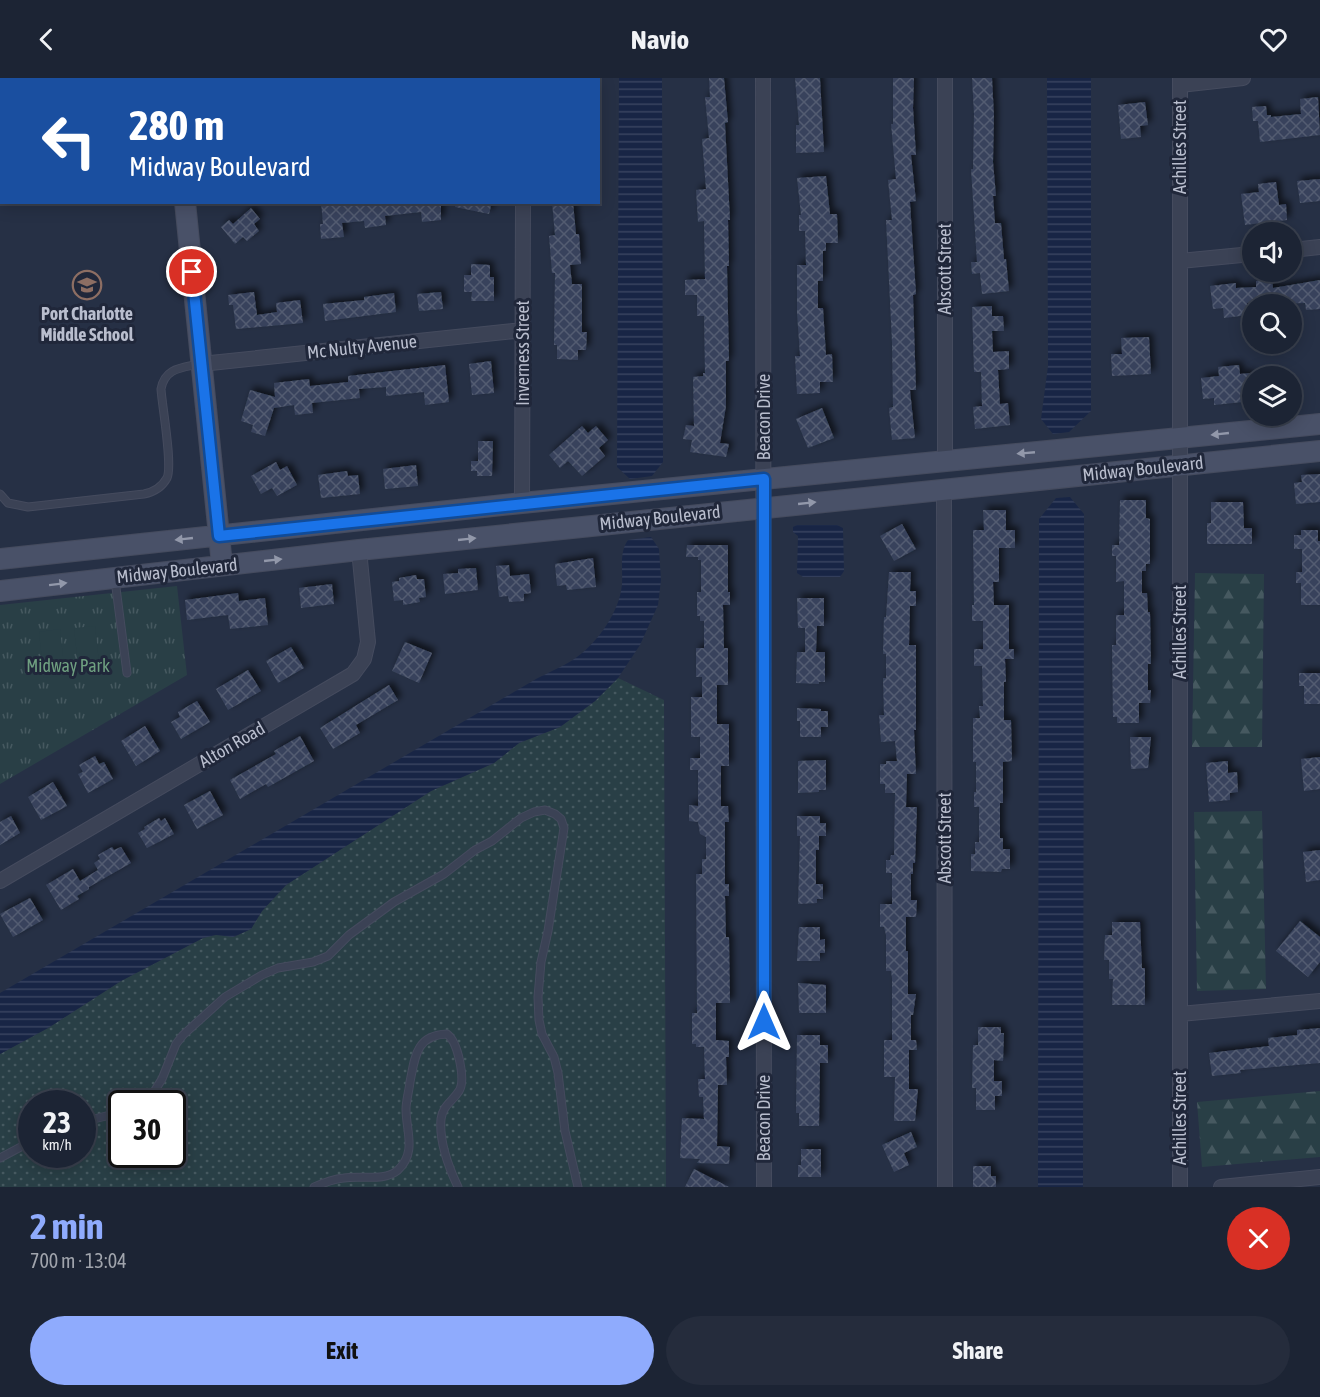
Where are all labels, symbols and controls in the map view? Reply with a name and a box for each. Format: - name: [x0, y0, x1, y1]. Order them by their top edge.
- icon: back: [30, 23, 63, 56]
- icon: heart: [1257, 23, 1290, 56]
- text: Navio: [631, 24, 689, 55]
- street label: Achilles Street: [1169, 100, 1190, 194]
- text: 280 m: [129, 101, 224, 149]
- icon: left: [30, 102, 108, 180]
- text: Midway Boulevard: [129, 151, 311, 182]
- map controls: [1242, 222, 1302, 426]
- button: sound: [1242, 222, 1302, 282]
- street label: Abscott Street: [934, 223, 955, 315]
- pin: [166, 246, 217, 297]
- icon: arrive: [175, 255, 208, 288]
- school or university icon: Port Charlotte Middle School: [71, 269, 103, 301]
- button: search: [1242, 294, 1302, 354]
- street label: Inverness Street: [512, 300, 533, 406]
- place label: Port Charlotte Middle School: [40, 303, 134, 345]
- street label: Mc Nulty Avenue: [306, 330, 418, 363]
- button: layers: [1242, 366, 1302, 426]
- street label: Beacon Drive: [753, 374, 774, 460]
- one-way arrow: [1210, 429, 1229, 439]
- one-way arrow: [1016, 448, 1035, 458]
- street label: Midway Boulevard: [1082, 452, 1204, 485]
- one-way arrow: [797, 498, 816, 508]
- street label: Midway Boulevard: [599, 501, 721, 534]
- one-way arrow: [457, 534, 476, 544]
- one-way arrow: [175, 535, 194, 544]
- street label: Midway Boulevard: [116, 554, 238, 587]
- one-way arrow: [263, 555, 282, 564]
- one-way arrow: [49, 579, 68, 589]
- street label: Achilles Street: [1169, 585, 1190, 679]
- park label: Midway Park: [26, 655, 110, 676]
- street label: Alton Road: [195, 717, 268, 772]
- street label: Abscott Street: [934, 792, 955, 884]
- position arrow: [732, 990, 796, 1054]
- street label: Achilles Street: [1169, 1071, 1190, 1165]
- street label: Beacon Drive: [753, 1075, 774, 1161]
- speed limit sign: 30: [108, 1090, 186, 1168]
- text: 23: [43, 1105, 71, 1139]
- text: km/h: [42, 1136, 72, 1153]
- text: 2 min: [30, 1205, 104, 1247]
- button: close: [1227, 1207, 1290, 1270]
- text: 700 m · 13:04: [30, 1249, 127, 1272]
- button: Exit: [30, 1316, 654, 1385]
- button: Share: [666, 1316, 1290, 1385]

